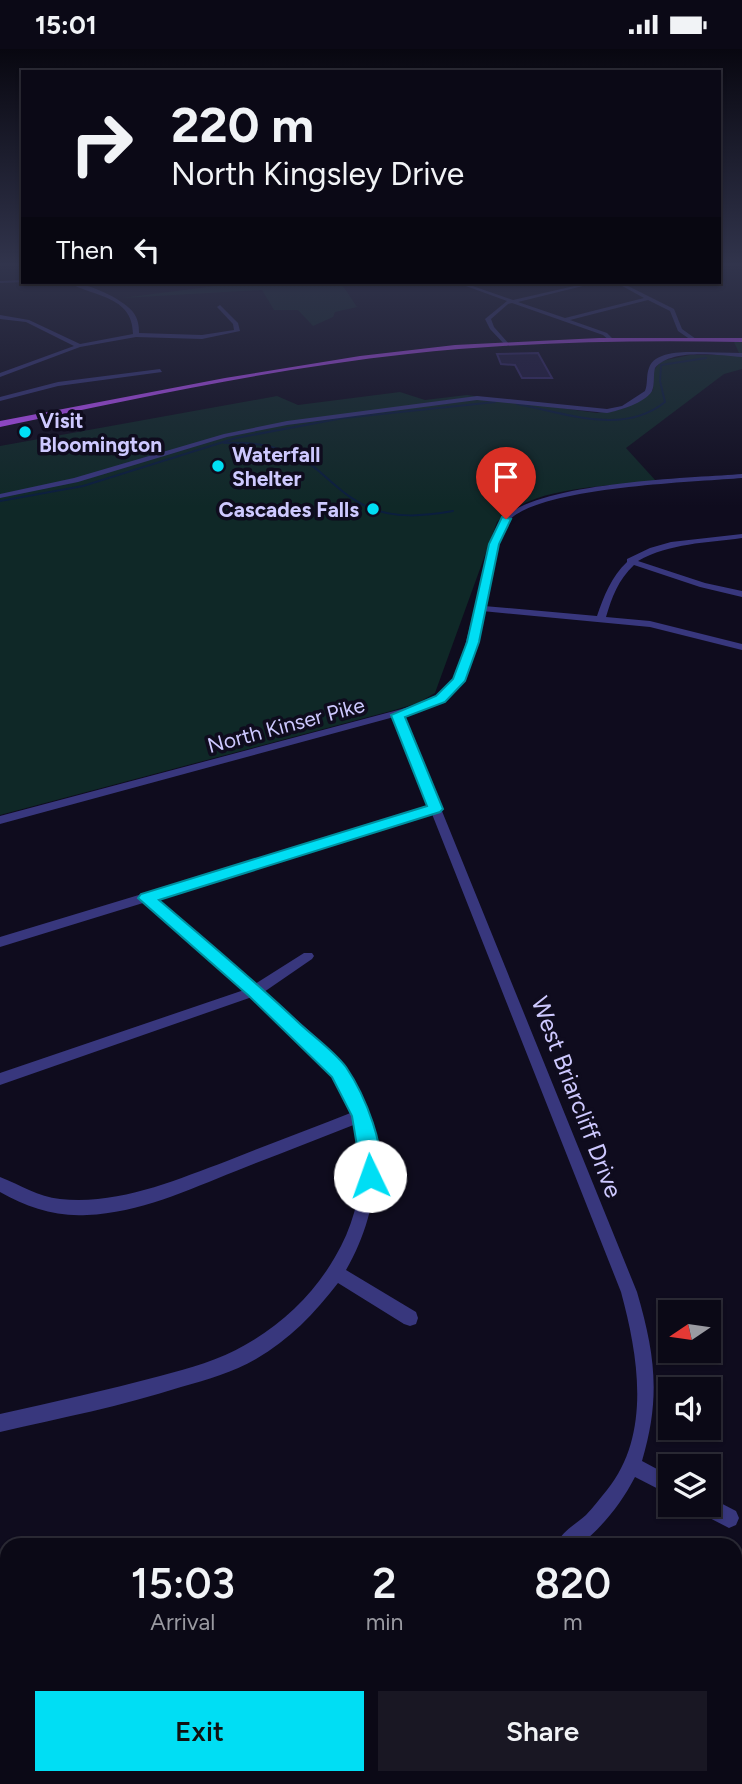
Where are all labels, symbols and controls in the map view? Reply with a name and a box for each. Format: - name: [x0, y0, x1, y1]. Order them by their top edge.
- text: 15:01: [35, 9, 97, 41]
- text: 220 m: [171, 95, 314, 154]
- icon: right: [56, 98, 147, 189]
- text: North Kingsley Drive: [171, 155, 464, 193]
- icon: left: [128, 231, 166, 269]
- text: Then: [56, 234, 114, 266]
- place label: Visit Bloomington: [39, 408, 162, 457]
- marker: Visit Bloomington: [17, 424, 33, 440]
- place label: Waterfall Shelter: [232, 442, 320, 491]
- pin: [476, 447, 536, 519]
- marker: Waterfall Shelter: [210, 458, 226, 474]
- icon: arrive: [487, 458, 525, 496]
- place label: Cascades Falls: [218, 497, 359, 522]
- marker: Cascades Falls: [365, 501, 381, 517]
- street label: North Kinser Pike: [205, 692, 367, 758]
- street label: West Briarcliff Drive: [525, 992, 629, 1202]
- position arrow: [333, 1139, 407, 1213]
- north arrow: [658, 1300, 721, 1363]
- map controls: [658, 1300, 721, 1517]
- button: sound: [658, 1377, 721, 1440]
- button: layers: [658, 1454, 721, 1517]
- text: 15:03: [131, 1558, 235, 1609]
- text: 2: [373, 1558, 397, 1609]
- text: 820: [534, 1558, 611, 1609]
- text: Arrival: [150, 1608, 215, 1636]
- text: min: [366, 1608, 403, 1636]
- text: m: [563, 1608, 582, 1636]
- button: Exit: [35, 1691, 364, 1771]
- button: Share: [378, 1691, 707, 1771]

